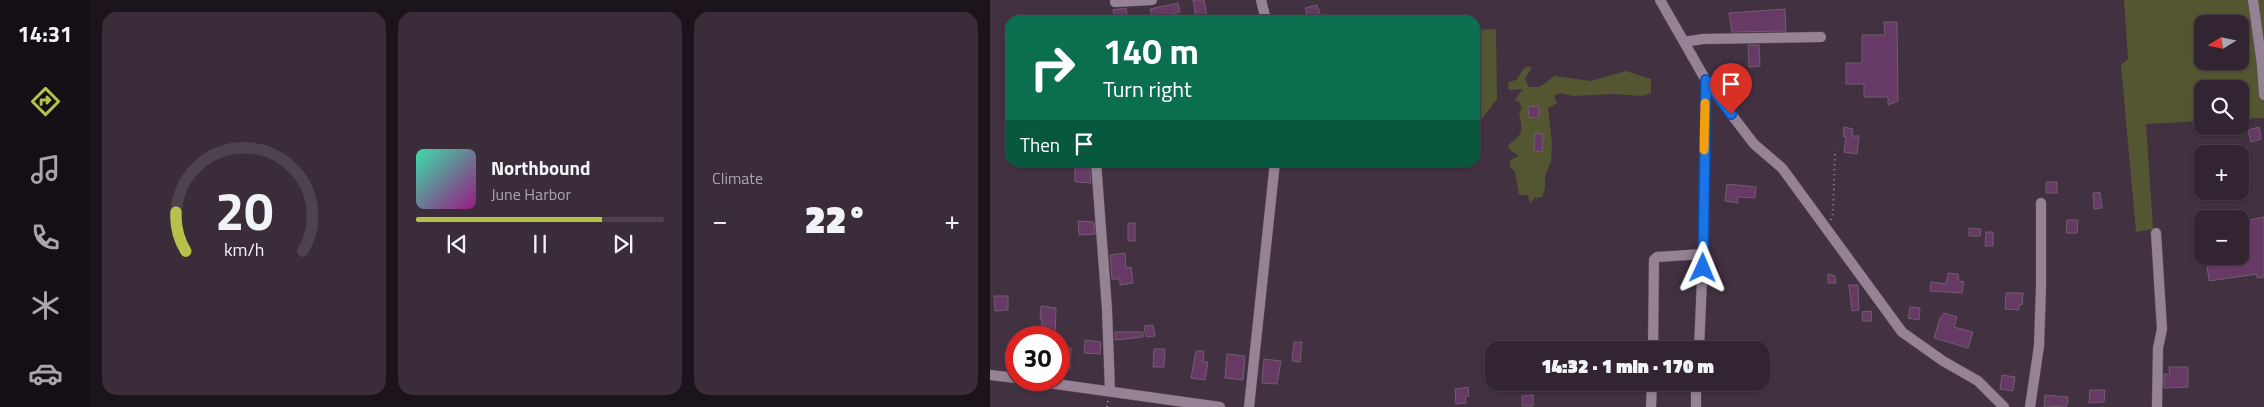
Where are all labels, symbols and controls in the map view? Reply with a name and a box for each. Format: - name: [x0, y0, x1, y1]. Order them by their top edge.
- north arrow: [2194, 15, 2249, 70]
- map controls: [2194, 15, 2249, 265]
- text: 14:31: [18, 17, 72, 51]
- text: 140 m: [1103, 24, 1199, 78]
- icon: right: [1020, 35, 1085, 100]
- pin: [1710, 63, 1752, 114]
- icon: arrive: [1717, 70, 1745, 98]
- text: Turn right: [1103, 72, 1192, 106]
- button: search: [2194, 80, 2249, 135]
- icon: directions: [28, 84, 63, 119]
- text: Then: [1020, 130, 1060, 159]
- icon: arrive: [1070, 130, 1098, 158]
- button: +: [2194, 145, 2249, 200]
- icon: music: [28, 152, 63, 187]
- text: Northbound: [491, 153, 591, 182]
- text: Climate: [712, 166, 763, 190]
- text: 20: [215, 171, 273, 250]
- text: June Harbor: [491, 182, 571, 206]
- text: 22°: [805, 190, 867, 248]
- text: −: [712, 198, 728, 241]
- text: +: [944, 198, 960, 241]
- button: −: [2194, 210, 2249, 265]
- icon: phone: [28, 220, 63, 255]
- icon: previous: [443, 230, 471, 258]
- icon: pause: [526, 230, 554, 258]
- icon: next: [609, 230, 637, 258]
- text: km/h: [224, 236, 264, 263]
- position arrow: [1676, 241, 1728, 293]
- icon: climate: [28, 288, 63, 323]
- speed limit sign: 30: [1005, 326, 1070, 391]
- text: 14:32 · 1 min · 170 m: [1541, 351, 1714, 380]
- icon: car: [28, 356, 63, 391]

